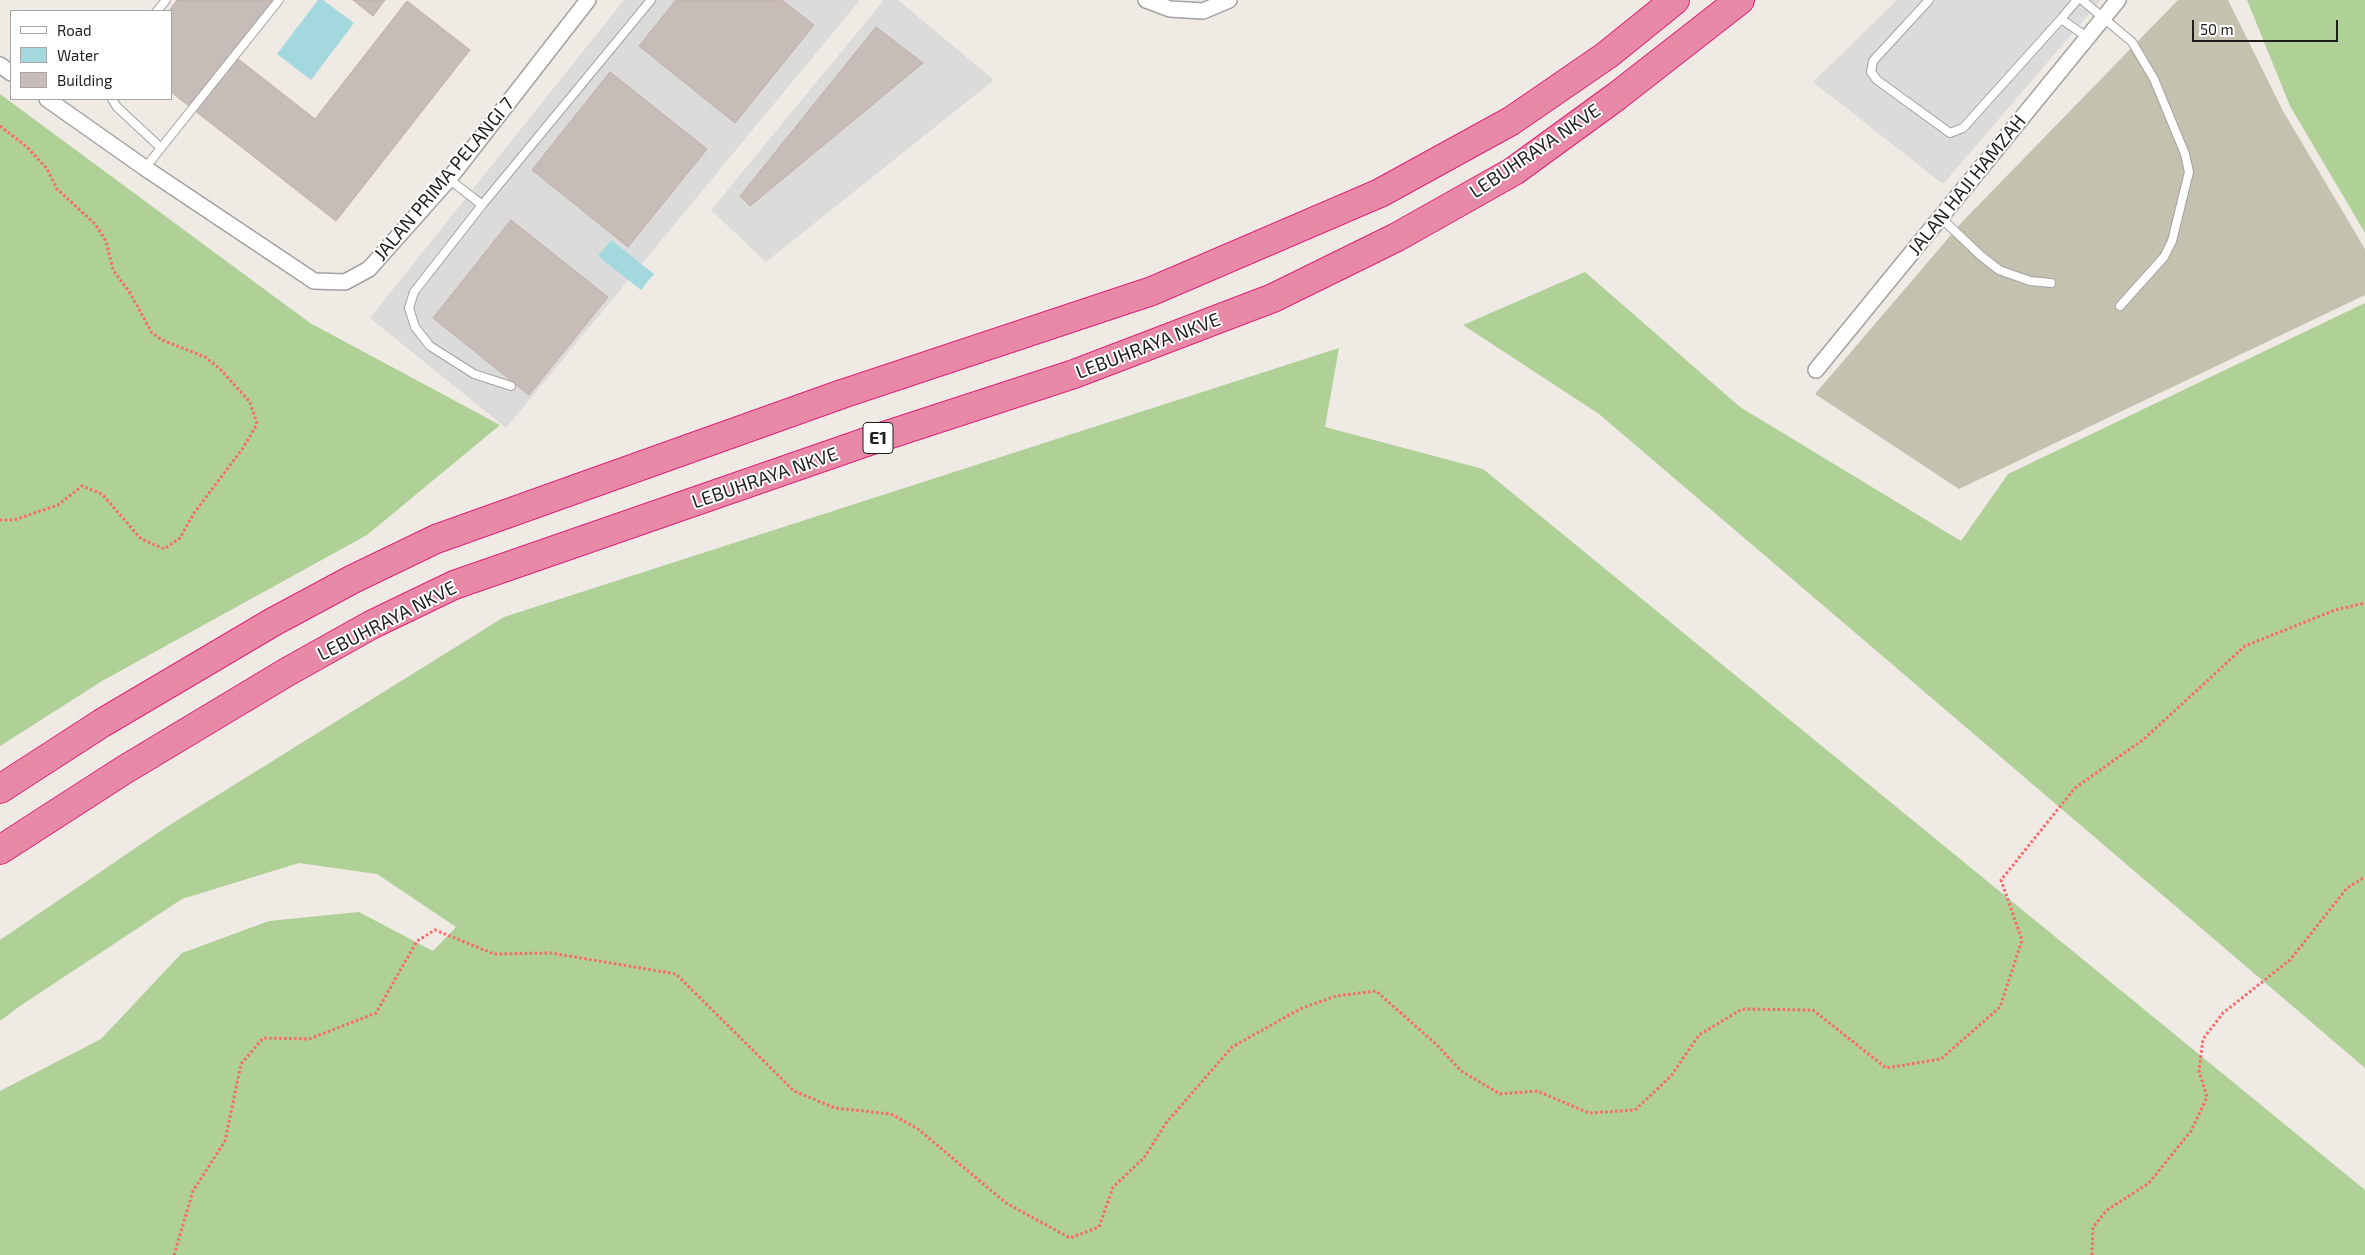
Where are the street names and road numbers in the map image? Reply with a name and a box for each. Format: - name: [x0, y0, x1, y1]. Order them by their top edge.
- street label: JALAN PRIMA PELANGI 7: [369, 93, 519, 265]
- street label: LEBUHRAYA NKVE: [1465, 99, 1605, 203]
- street label: JALAN HAJI HAMZAH: [1903, 110, 2031, 260]
- street label: LEBUHRAYA NKVE: [1073, 308, 1223, 384]
- road number: E1: [863, 422, 893, 453]
- street label: LEBUHRAYA NKVE: [689, 442, 841, 514]
- street label: LEBUHRAYA NKVE: [314, 576, 460, 666]

